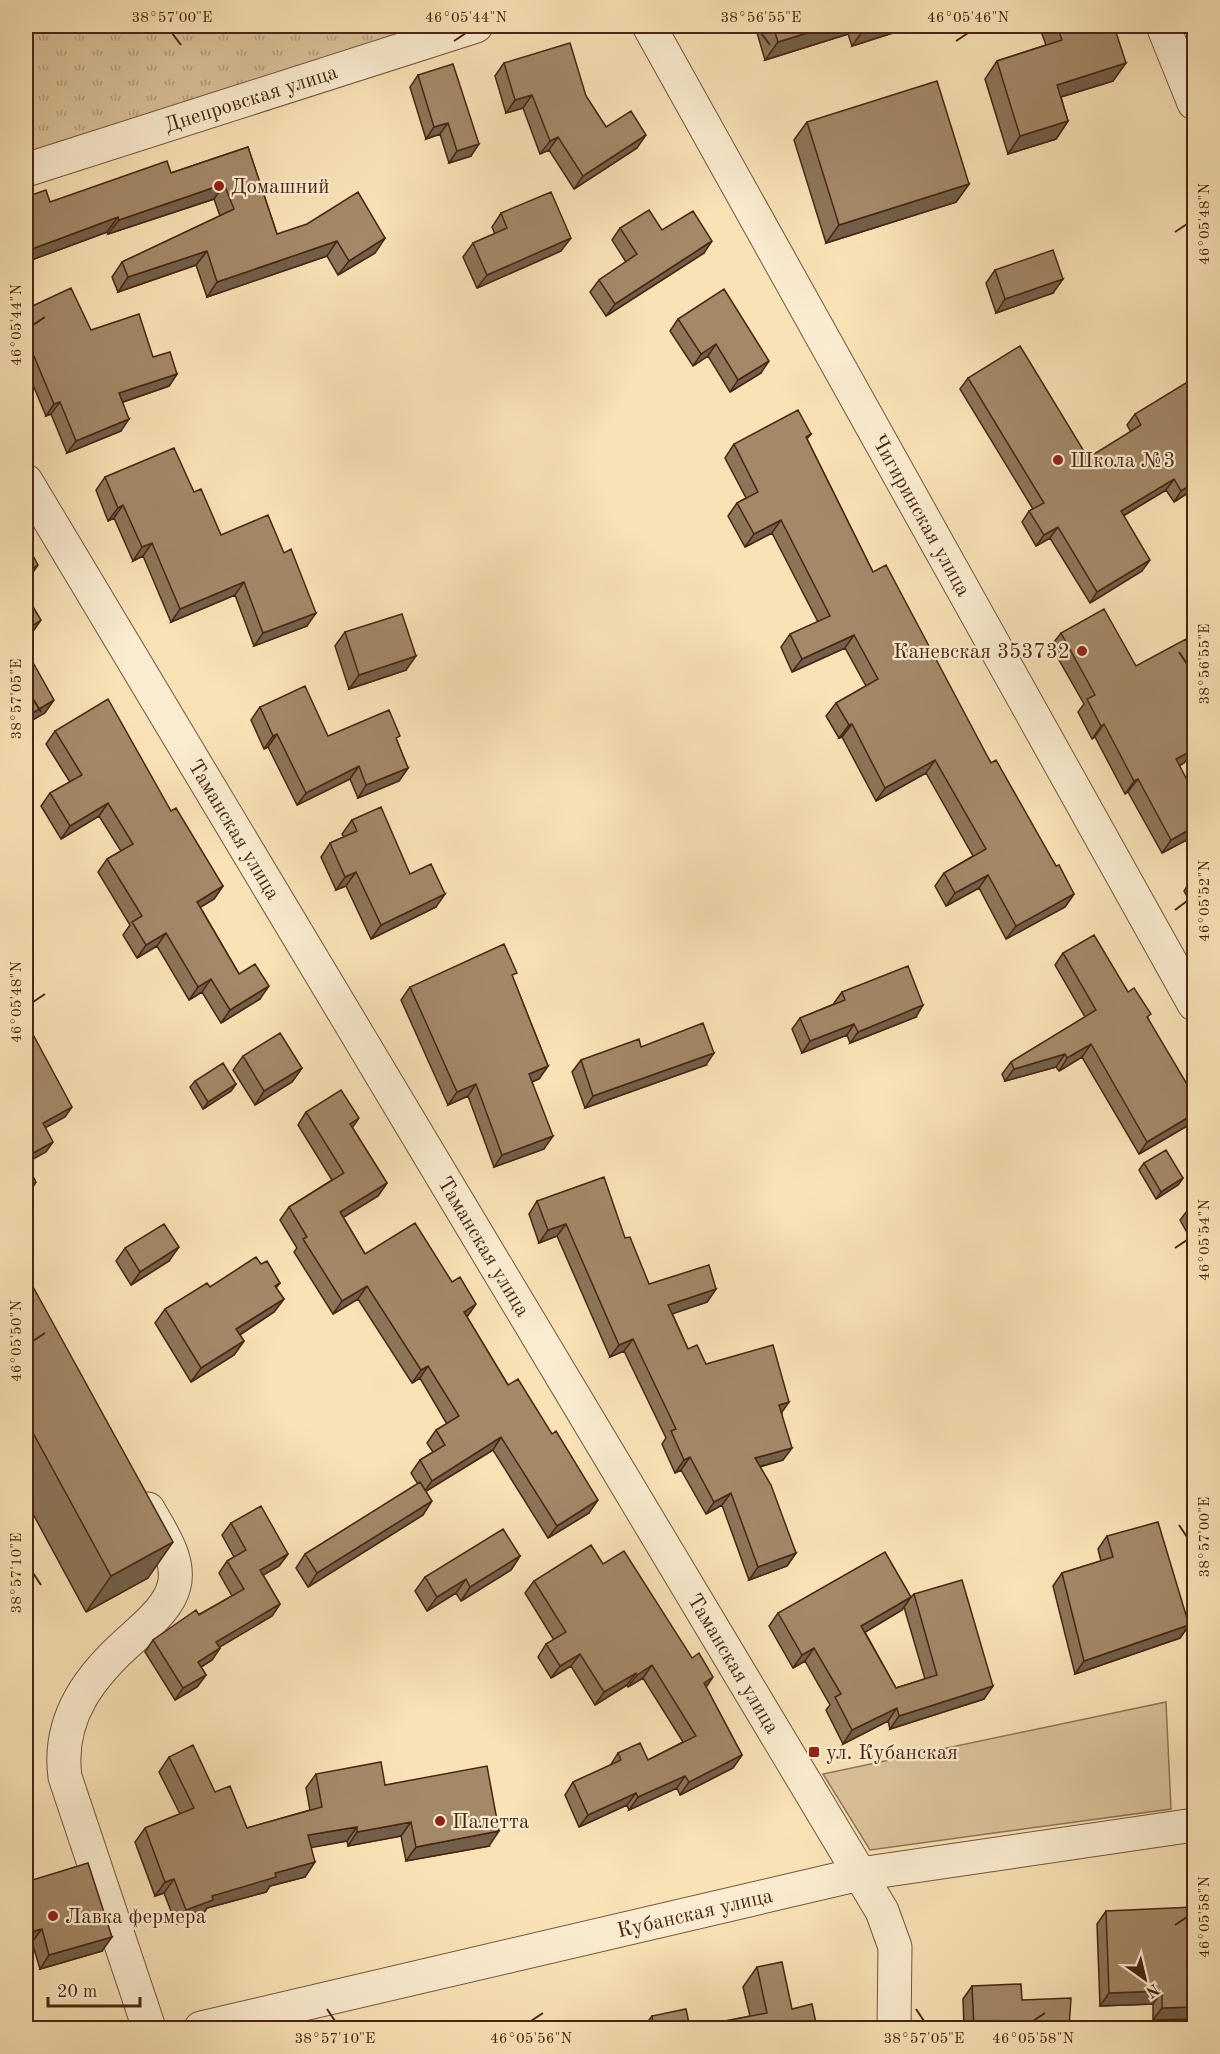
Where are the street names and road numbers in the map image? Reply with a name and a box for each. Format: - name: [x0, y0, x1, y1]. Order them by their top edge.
- street label: Днепровская улица: [162, 62, 340, 137]
- street label: Чигиринская улица: [867, 432, 974, 600]
- street label: Таманская улица: [183, 757, 283, 904]
- street label: Таманская улица: [433, 1174, 533, 1321]
- street label: Таманская улица: [683, 1591, 782, 1738]
- street label: Кубанская улица: [615, 1886, 775, 1942]

